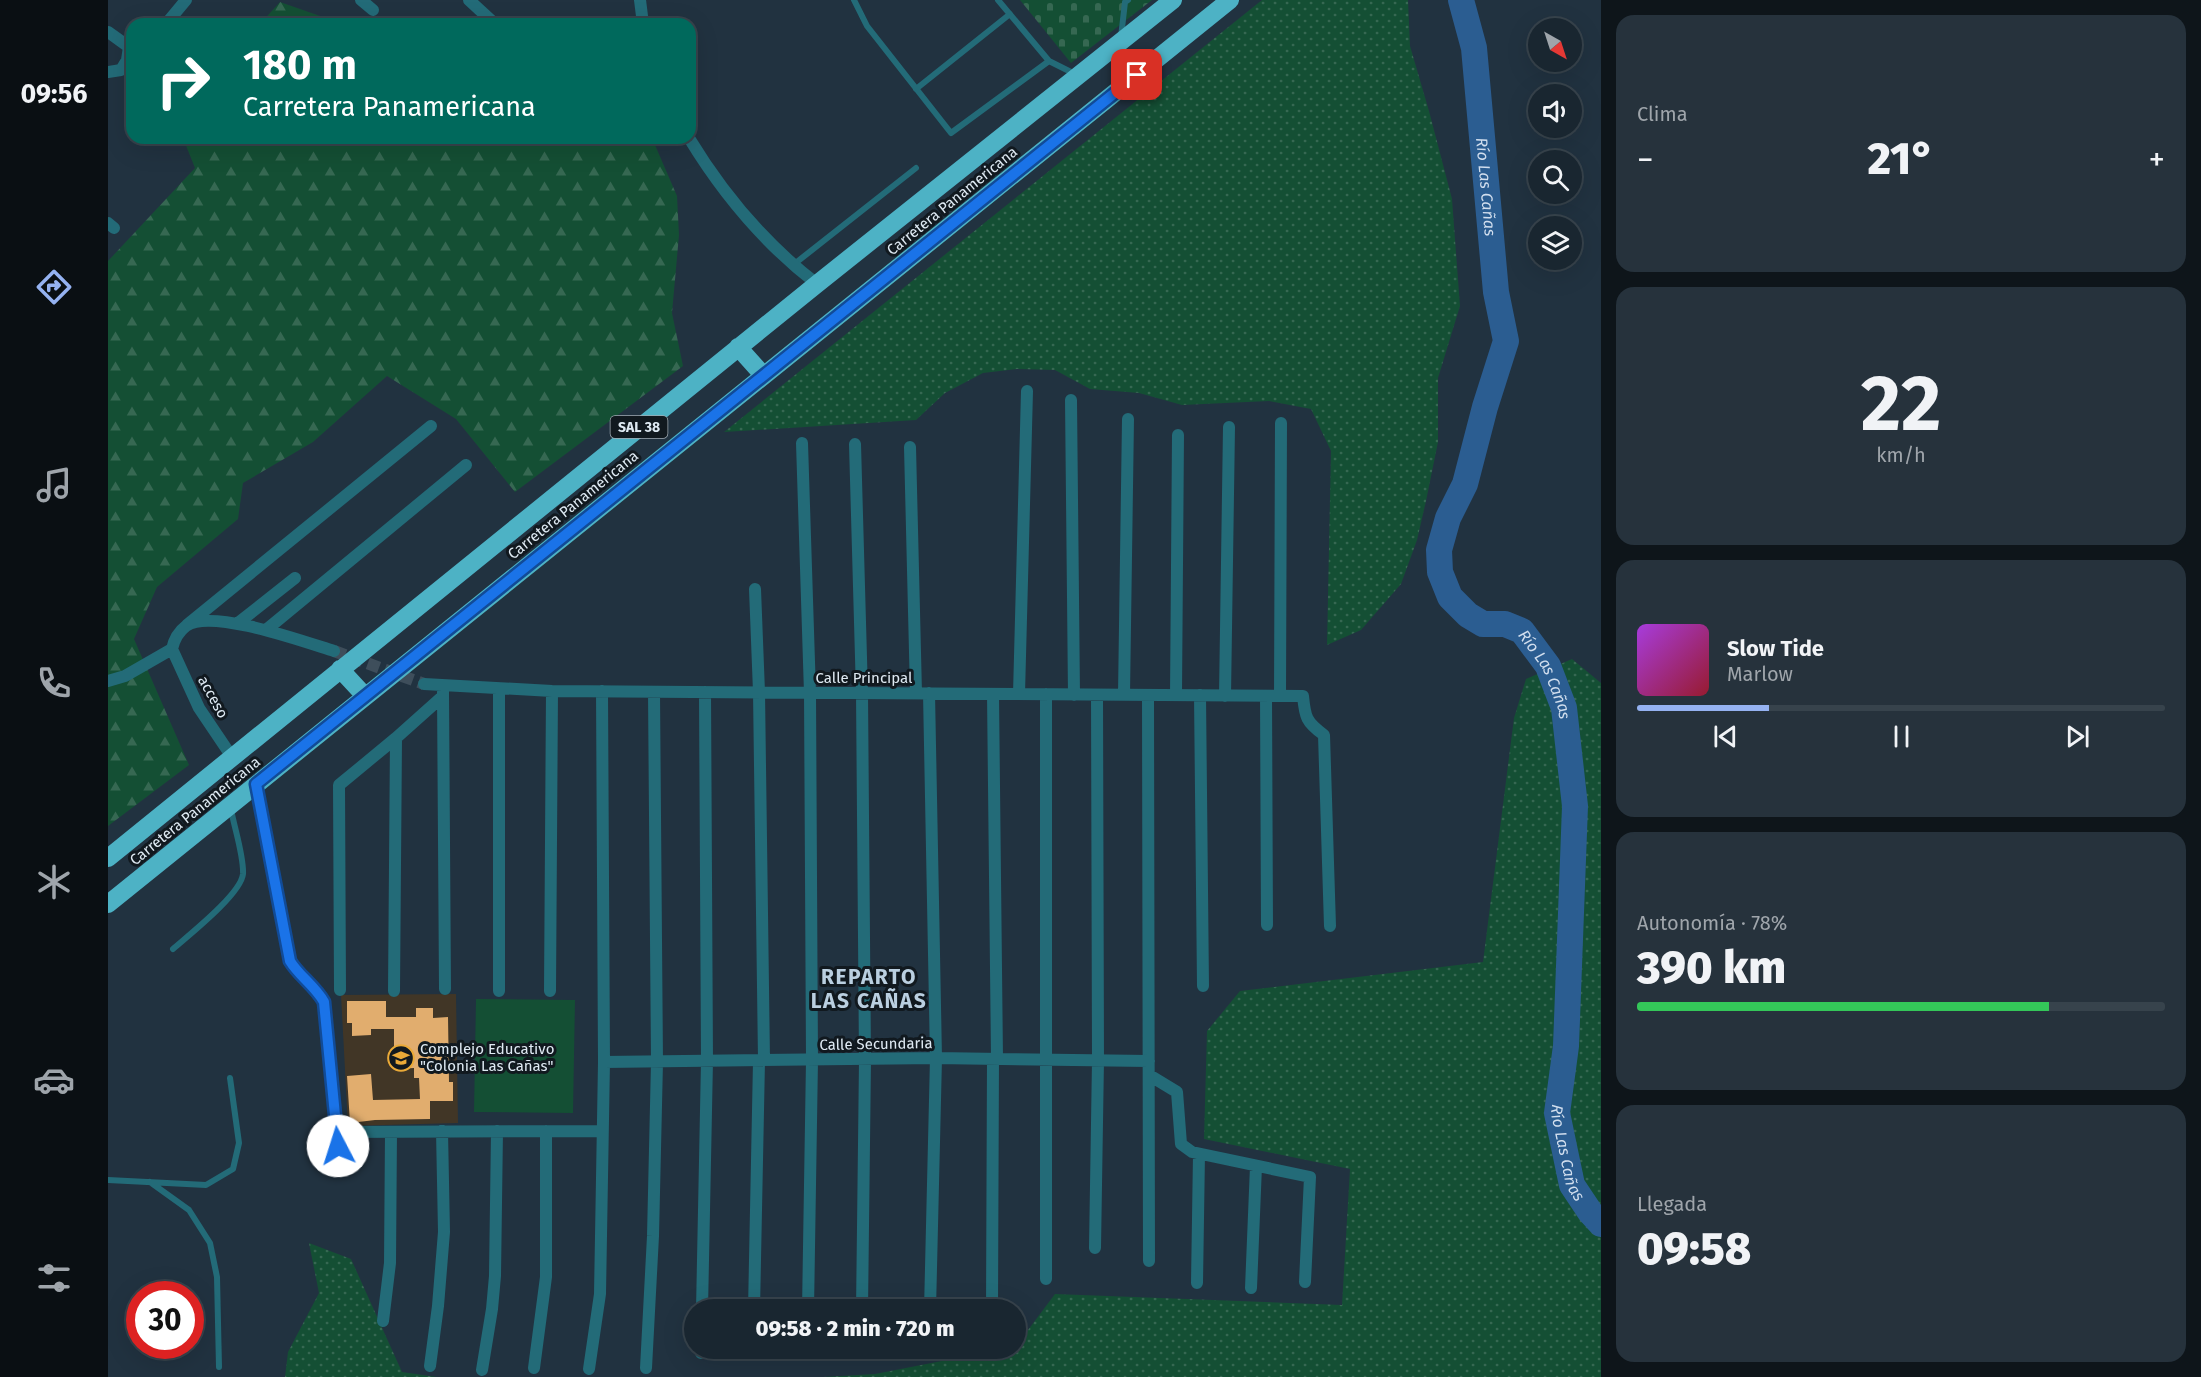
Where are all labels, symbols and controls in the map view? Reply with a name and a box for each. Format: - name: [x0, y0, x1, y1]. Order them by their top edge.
- north arrow: [1528, 18, 1582, 72]
- map controls: [1528, 18, 1582, 270]
- text: 180 m: [243, 40, 357, 90]
- icon: right: [144, 42, 222, 120]
- pin: [1111, 49, 1162, 100]
- icon: arrive: [1120, 58, 1153, 91]
- text: 09:56: [20, 78, 88, 110]
- button: sound: [1528, 84, 1582, 138]
- text: Carretera Panamericana: [243, 91, 536, 123]
- text: Clima: [1637, 102, 1688, 126]
- text: 21°: [1867, 132, 1935, 186]
- water label: Río Las Cañas: [1472, 137, 1500, 237]
- text: −: [1637, 140, 1654, 180]
- text: +: [2149, 140, 2165, 180]
- street label: Carretera Panamericana: [883, 143, 1021, 259]
- button: search: [1528, 150, 1582, 204]
- button: layers: [1528, 216, 1582, 270]
- icon: directions: [33, 266, 75, 308]
- text: 22: [1861, 357, 1941, 451]
- road number: SAL 38: [610, 416, 668, 438]
- text: km/h: [1876, 443, 1926, 467]
- street label: Carretera Panamericana: [504, 447, 642, 563]
- icon: music: [33, 464, 75, 506]
- water label: Río Las Cañas: [1514, 626, 1574, 720]
- text: Slow Tide: [1727, 635, 1824, 662]
- icon: phone: [33, 662, 75, 704]
- text: Marlow: [1727, 662, 1793, 686]
- street label: Calle Principal: [816, 669, 913, 687]
- street label: acceso: [194, 673, 232, 721]
- icon: previous: [1709, 720, 1742, 753]
- icon: pause: [1885, 720, 1918, 753]
- icon: next: [2061, 720, 2094, 753]
- street label: Carretera Panamericana: [126, 753, 264, 869]
- icon: climate: [33, 861, 75, 903]
- text: Autonomía · 78%: [1637, 911, 1787, 935]
- text: 390 km: [1637, 941, 1786, 995]
- district label: REPARTO LAS CAÑAS: [811, 964, 927, 1014]
- street label: Calle Secundaria: [819, 1034, 933, 1054]
- place label: Complejo Educativo "Colonia Las Cañas": [420, 1040, 554, 1075]
- school or university icon: Complejo Educativo "Colonia Las Cañas": [386, 1043, 416, 1073]
- icon: car: [33, 1059, 75, 1101]
- water label: Río Las Cañas: [1547, 1103, 1589, 1205]
- position arrow: [306, 1114, 370, 1178]
- text: Llegada: [1637, 1192, 1707, 1216]
- text: 09:58: [1637, 1222, 1751, 1276]
- icon: filters: [33, 1257, 75, 1299]
- speed limit sign: 30: [126, 1281, 204, 1359]
- text: 09:58 · 2 min · 720 m: [756, 1315, 954, 1342]

